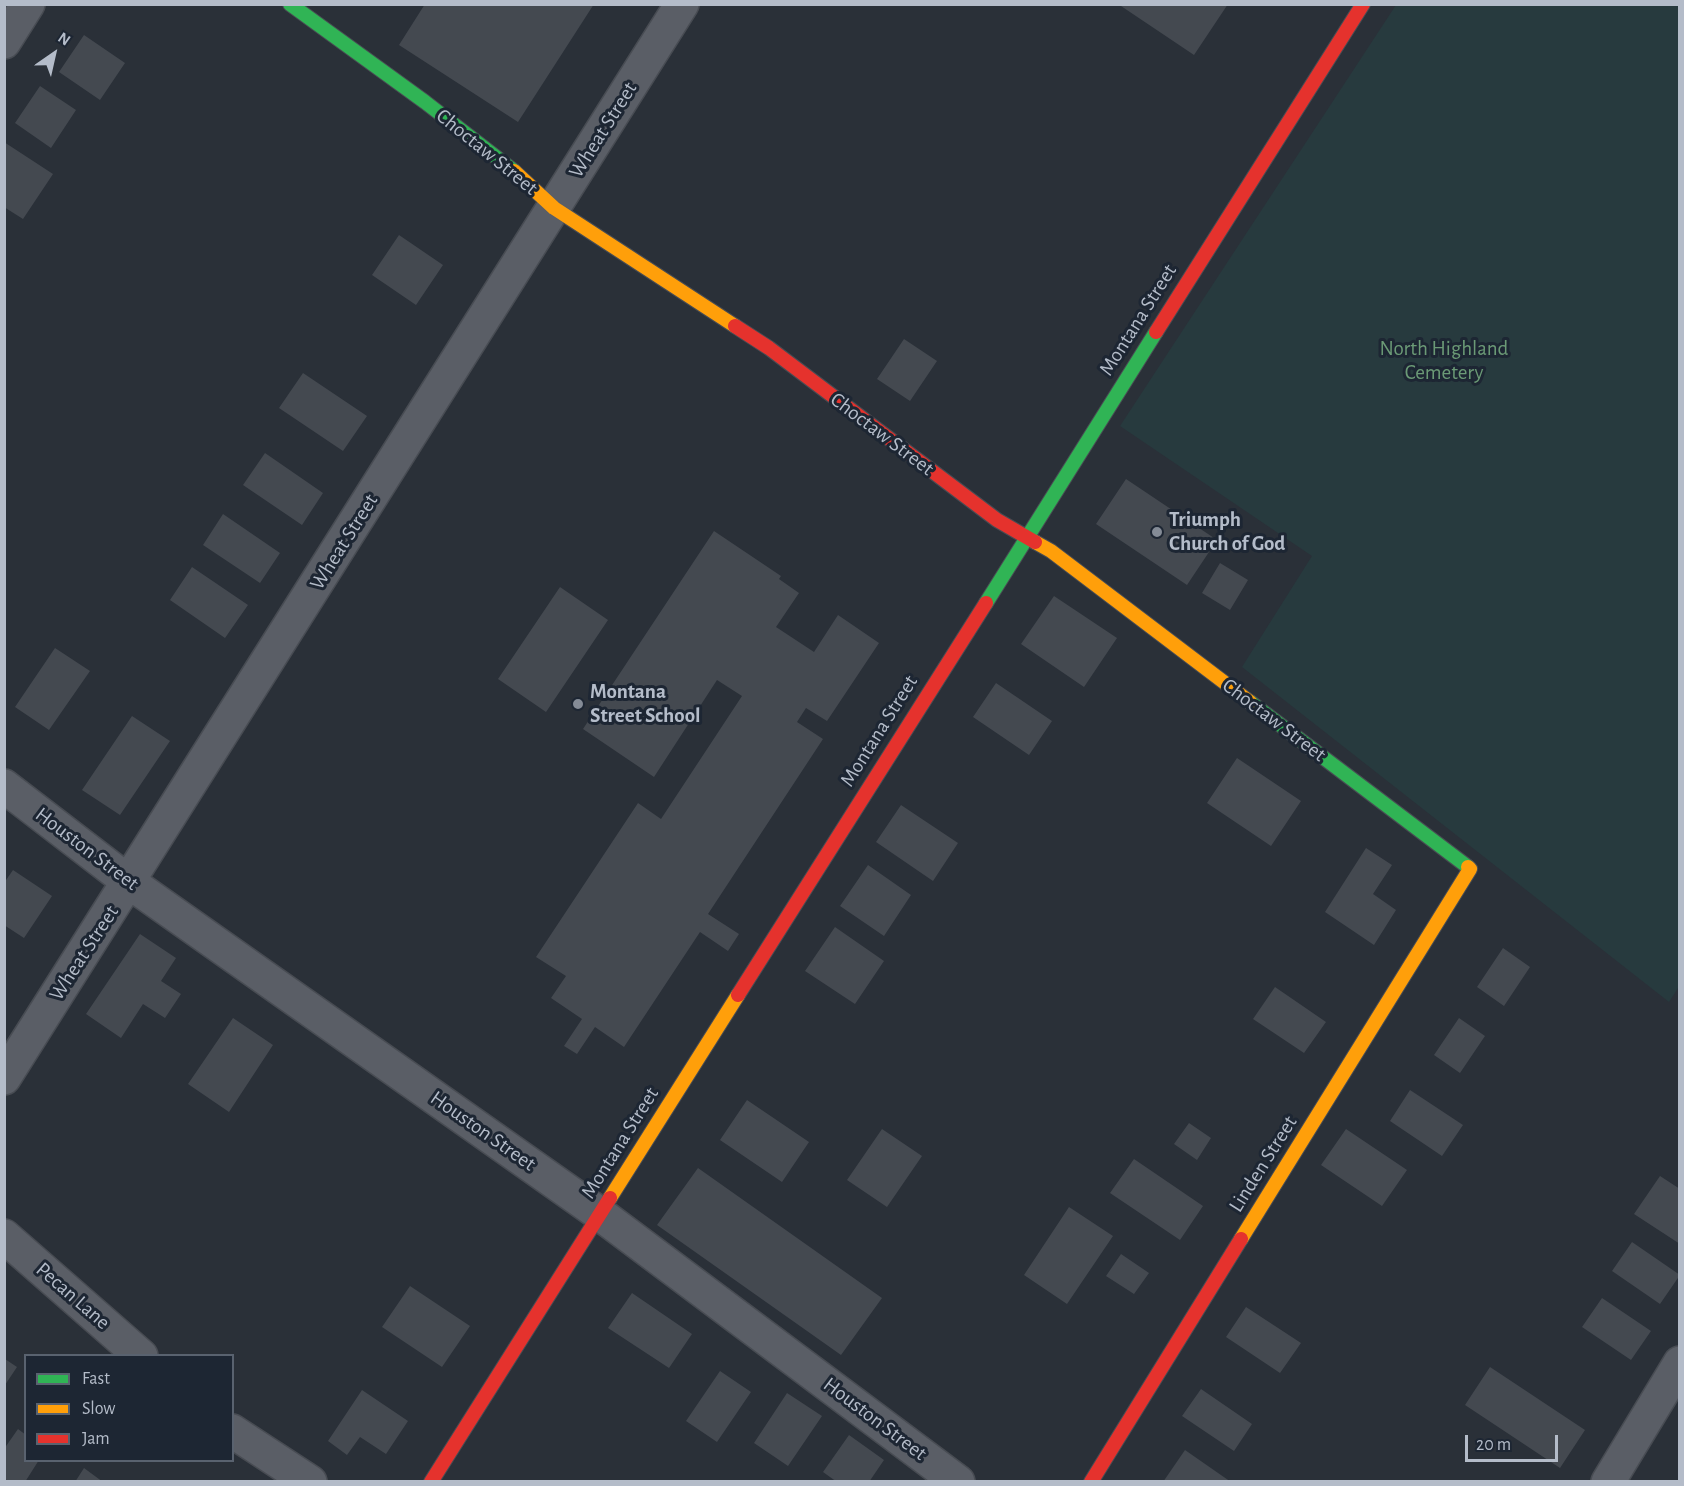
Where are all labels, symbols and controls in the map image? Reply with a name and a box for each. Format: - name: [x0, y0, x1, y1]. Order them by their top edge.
- north arrow: [24, 24, 84, 84]
- text: N: [55, 29, 73, 49]
- street label: Wheat Street: [564, 77, 642, 183]
- street label: Choctaw Street: [431, 103, 543, 201]
- street label: Montana Street: [1094, 260, 1182, 380]
- park label: North Highland Cemetery: [1380, 336, 1508, 386]
- street label: Choctaw Street: [825, 387, 939, 481]
- street label: Wheat Street: [305, 489, 383, 595]
- place label: Triumph Church of God: [1169, 507, 1285, 557]
- marker: Triumph Church of God: [1150, 525, 1164, 539]
- street label: Montana Street: [835, 671, 923, 791]
- street label: Choctaw Street: [1217, 673, 1331, 767]
- place label: Montana Street School: [590, 679, 701, 729]
- marker: Montana Street School: [571, 697, 585, 711]
- street label: Houston Street: [30, 802, 144, 896]
- street label: Wheat Street: [44, 901, 124, 1005]
- street label: Montana Street: [576, 1083, 664, 1203]
- street label: Houston Street: [425, 1085, 541, 1177]
- street label: Linden Street: [1223, 1111, 1303, 1217]
- street label: Pecan Lane: [31, 1257, 115, 1335]
- legend: [24, 1354, 234, 1462]
- text: Fast: [82, 1370, 110, 1388]
- street label: Houston Street: [818, 1372, 932, 1466]
- text: Slow: [82, 1400, 115, 1418]
- scale bar: [1468, 1423, 1561, 1461]
- text: Jam: [82, 1430, 110, 1448]
- text: 20 m: [1476, 1436, 1511, 1454]

